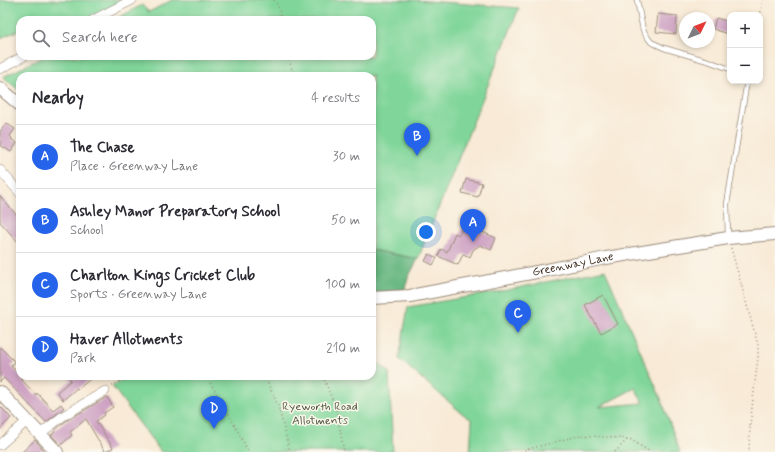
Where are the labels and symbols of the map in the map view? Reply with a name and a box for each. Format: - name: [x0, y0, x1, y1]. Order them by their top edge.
- north arrow: [679, 12, 715, 48]
- pin: B: [404, 123, 430, 156]
- pin: A: [460, 209, 486, 242]
- your location: [416, 222, 436, 242]
- street label: Greenway Lane: [531, 249, 615, 281]
- pin: C: [505, 300, 531, 333]
- pin: D: [201, 396, 227, 429]
- park label: Ryeworth Road Allotments: [282, 399, 358, 429]

